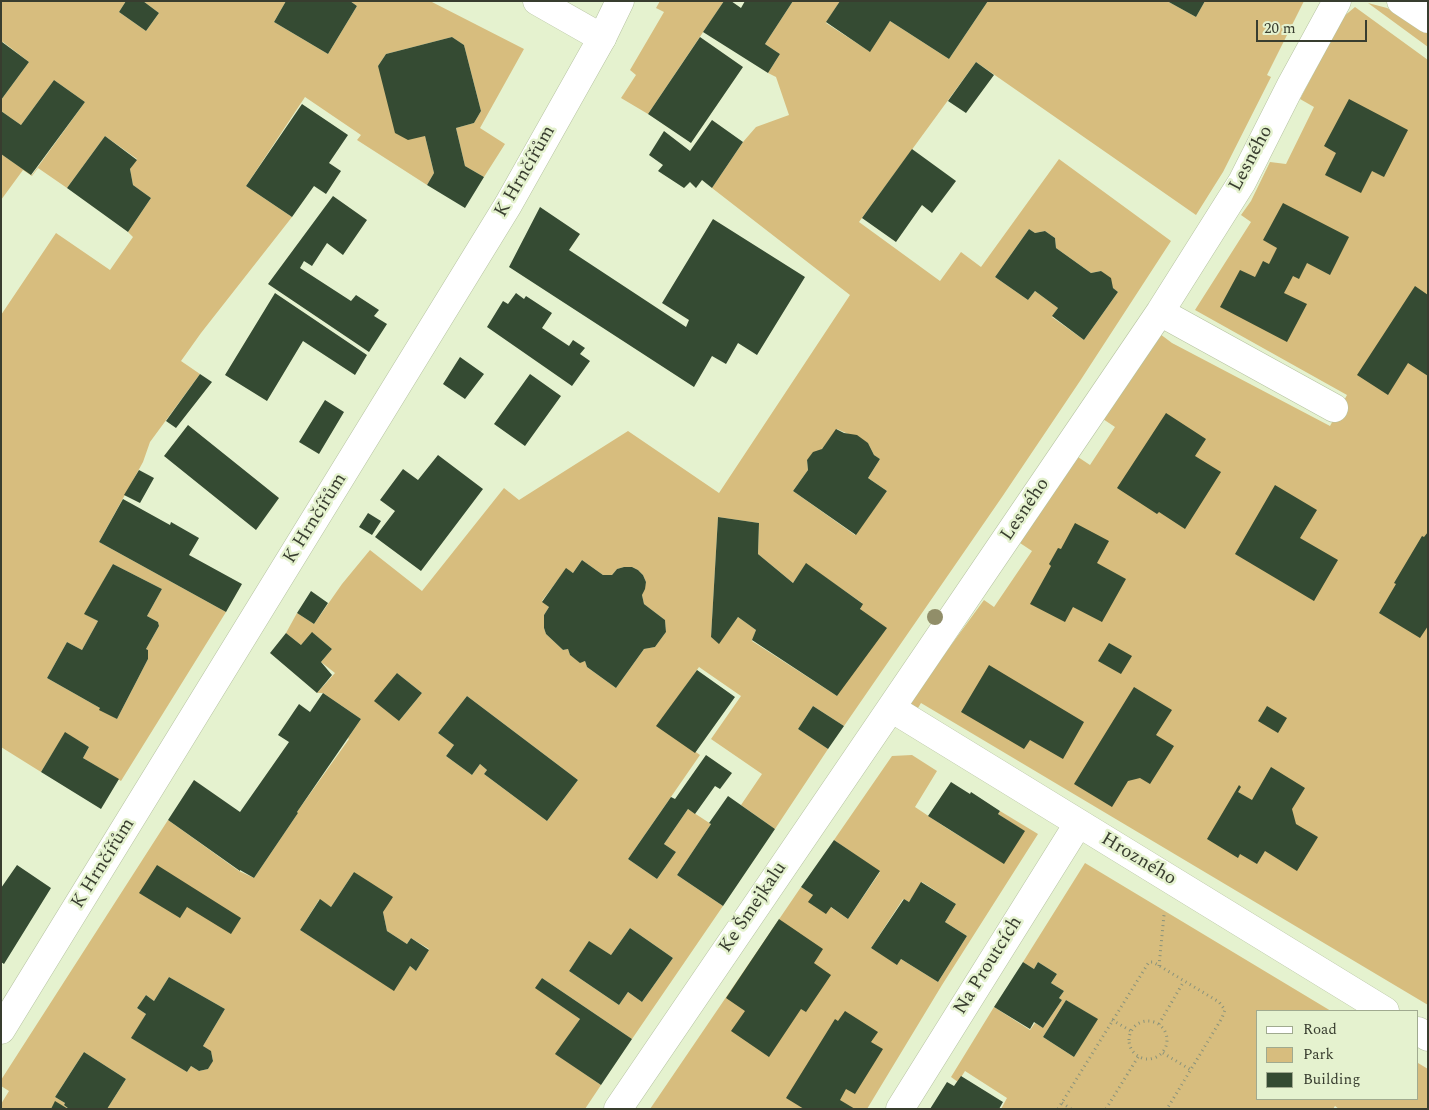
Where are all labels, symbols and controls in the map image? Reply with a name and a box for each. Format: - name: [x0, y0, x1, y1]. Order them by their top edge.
- scale bar: [1259, 10, 1370, 42]
- text: 20 m: [1264, 17, 1296, 40]
- street label: K Hrnčířům: [491, 122, 561, 222]
- street label: Lesného: [1225, 122, 1279, 196]
- street label: K Hrnčířům: [279, 470, 353, 568]
- street label: Lesného: [997, 474, 1055, 546]
- street label: K Hrnčířům: [67, 815, 141, 913]
- street label: Hrozného: [1096, 829, 1180, 891]
- street label: Ke Šmejkalu: [715, 858, 793, 958]
- street label: Na Proutcích: [950, 913, 1028, 1019]
- legend: [1256, 1010, 1419, 1100]
- text: Road: [1303, 1018, 1337, 1041]
- text: Park: [1303, 1043, 1334, 1066]
- text: Building: [1303, 1068, 1360, 1091]

